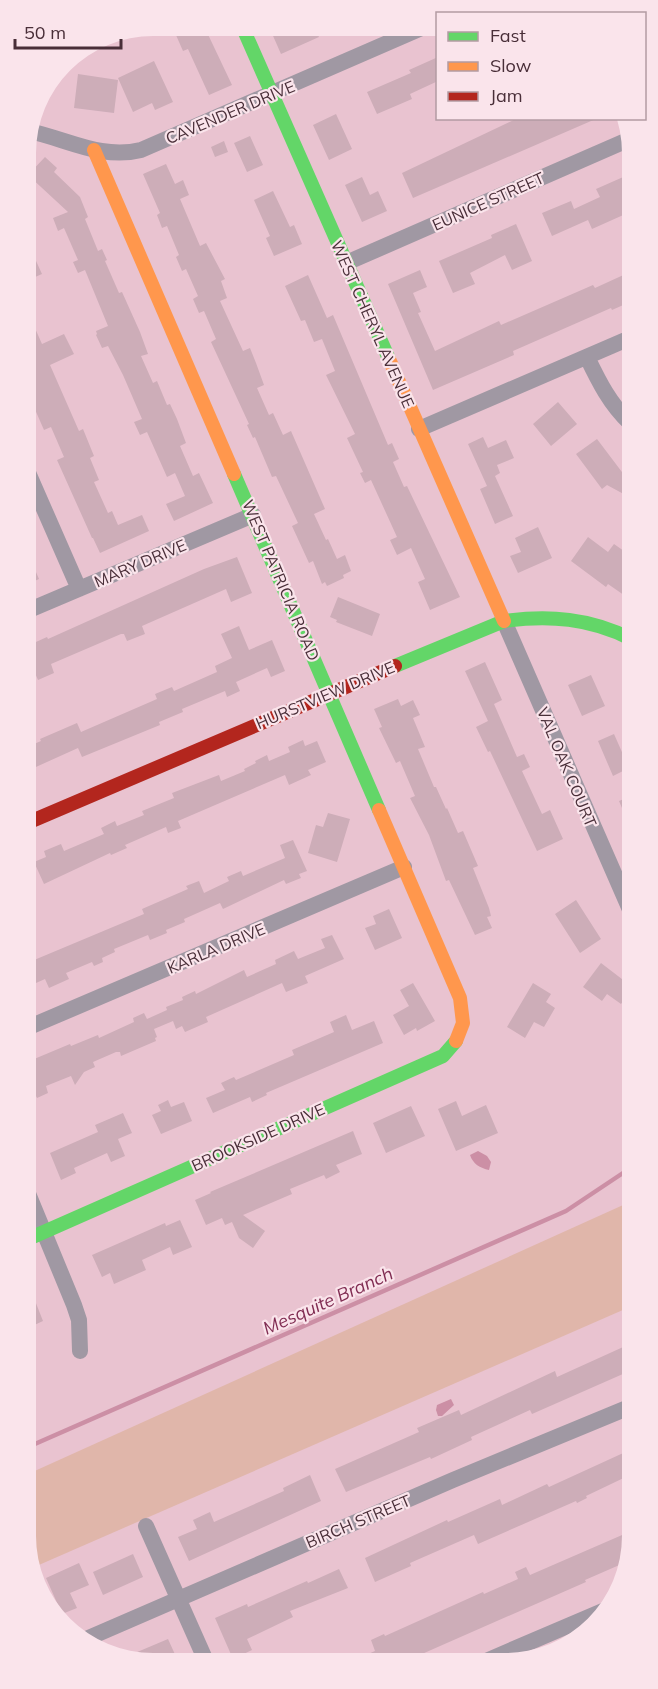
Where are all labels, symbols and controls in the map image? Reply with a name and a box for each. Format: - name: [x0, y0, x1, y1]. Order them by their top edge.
- scale bar: [15, 12, 122, 50]
- legend: [436, 12, 646, 120]
- text: 50 m: [24, 21, 66, 44]
- text: Fast: [490, 24, 526, 47]
- text: Slow: [490, 54, 532, 77]
- street label: CAVENDER DRIVE: [162, 76, 298, 148]
- text: Jam: [490, 84, 523, 107]
- street label: EUNICE STREET: [429, 167, 547, 235]
- street label: WEST CHERYL AVENUE: [327, 237, 419, 411]
- street label: WEST PATRICIA ROAD: [238, 496, 324, 664]
- street label: MARY DRIVE: [91, 535, 189, 591]
- street label: HURSTVIEW DRIVE: [253, 657, 397, 733]
- street label: VAL OAK COURT: [533, 704, 601, 830]
- street label: KARLA DRIVE: [164, 918, 268, 978]
- street label: BROOKSIDE DRIVE: [188, 1099, 328, 1175]
- water label: Mesquite Branch: [259, 1262, 396, 1339]
- street label: BIRCH STREET: [302, 1490, 414, 1552]

